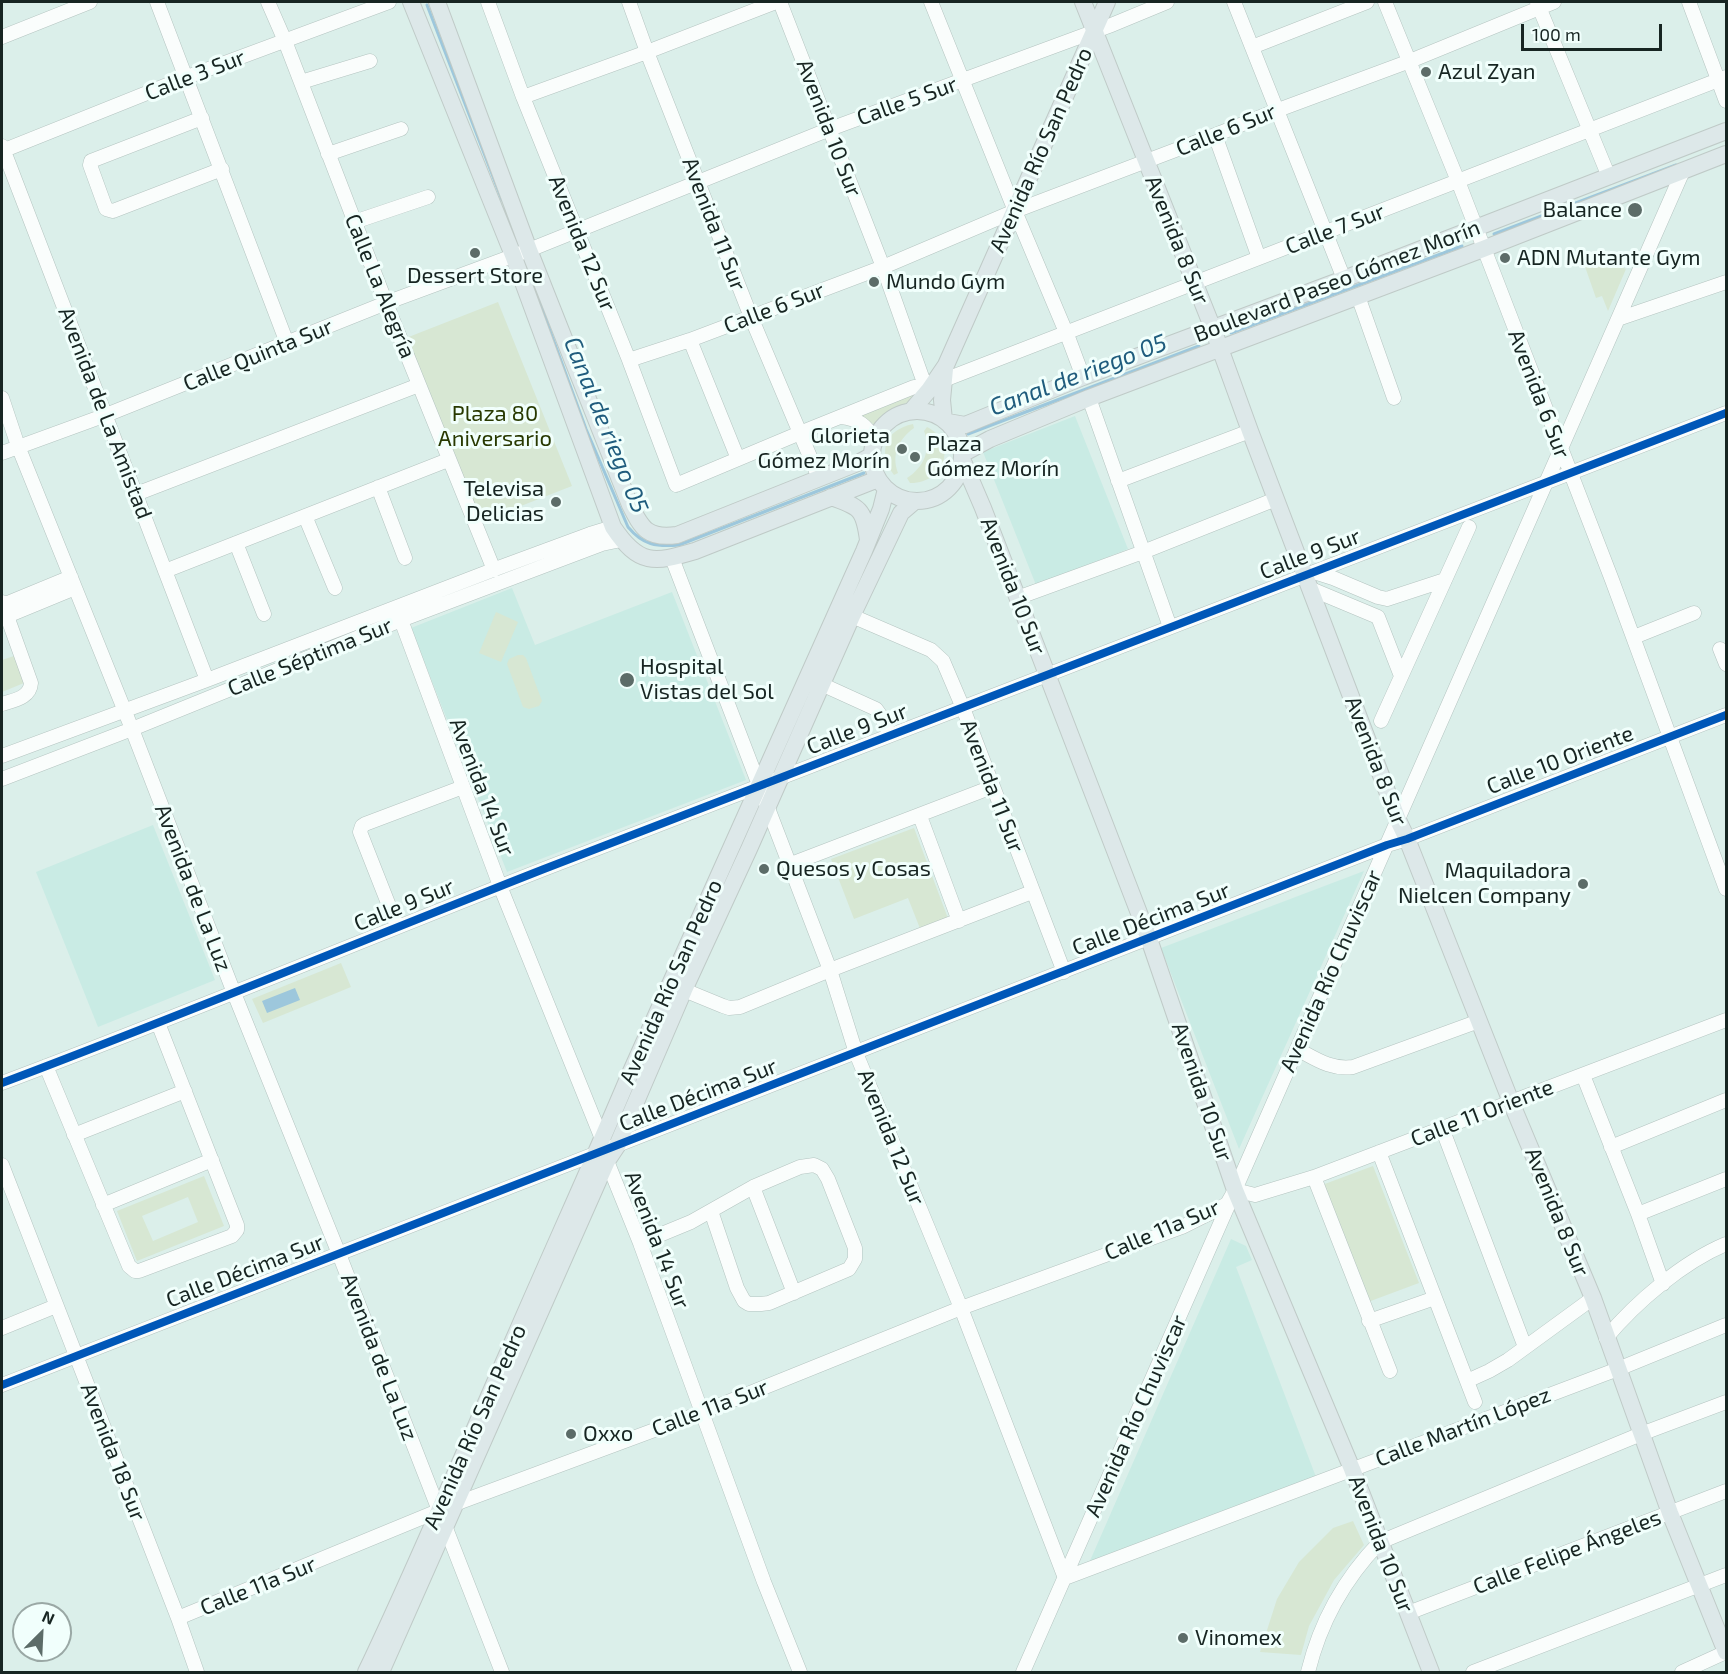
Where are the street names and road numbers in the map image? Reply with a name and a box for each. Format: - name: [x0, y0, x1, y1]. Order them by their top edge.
- street label: Calle 3 Sur: [141, 44, 249, 106]
- street label: Avenida Río San Pedro: [984, 44, 1098, 256]
- street label: Avenida 10 Sur: [791, 56, 867, 200]
- street label: Calle 5 Sur: [853, 71, 961, 131]
- street label: Calle 6 Sur: [1172, 98, 1280, 162]
- street label: Avenida 11 Sur: [676, 154, 752, 294]
- street label: Avenida 12 Sur: [543, 171, 621, 315]
- street label: Avenida 8 Sur: [1139, 172, 1215, 308]
- street label: Calle 7 Sur: [1282, 198, 1388, 260]
- street label: Calle La Alegría: [339, 210, 421, 362]
- street label: Boulevard Paseo Gómez Morín: [1190, 214, 1484, 348]
- street label: Calle 6 Sur: [720, 277, 828, 339]
- street label: Avenida de La Amistad: [52, 303, 158, 523]
- street label: Calle Quinta Sur: [179, 313, 337, 397]
- street label: Avenida 6 Sur: [1502, 326, 1576, 462]
- street label: Avenida 10 Sur: [975, 514, 1051, 658]
- street label: Calle 9 Sur: [1256, 523, 1364, 585]
- street label: Calle Séptima Sur: [224, 612, 396, 702]
- street label: Avenida 8 Sur: [1339, 693, 1413, 829]
- street label: Calle 9 Sur: [803, 698, 911, 760]
- street label: Avenida 14 Sur: [444, 714, 520, 860]
- street label: Avenida 11 Sur: [954, 716, 1030, 856]
- street label: Calle 10 Oriente: [1483, 720, 1637, 800]
- street label: Avenida de La Luz: [149, 801, 237, 975]
- street label: Avenida Río Chuviscar: [1274, 866, 1388, 1076]
- street label: Calle 9 Sur: [350, 873, 458, 937]
- street label: Avenida Río San Pedro: [614, 876, 728, 1088]
- street label: Calle Décima Sur: [1068, 877, 1234, 961]
- street label: Avenida 10 Sur: [1166, 1019, 1238, 1165]
- street label: Calle Décima Sur: [615, 1053, 781, 1137]
- street label: Avenida 12 Sur: [852, 1065, 930, 1209]
- street label: Calle 11 Oriente: [1407, 1074, 1557, 1152]
- street label: Avenida 8 Sur: [1519, 1144, 1595, 1280]
- street label: Avenida 14 Sur: [619, 1167, 695, 1313]
- street label: Calle 11a Sur: [1100, 1194, 1224, 1266]
- street label: Calle Décima Sur: [162, 1229, 328, 1313]
- street label: Avenida de La Luz: [335, 1270, 423, 1444]
- street label: Avenida Río Chuviscar: [1079, 1311, 1193, 1521]
- street label: Avenida Río San Pedro: [418, 1321, 532, 1533]
- street label: Calle 11a Sur: [648, 1374, 772, 1442]
- street label: Avenida 18 Sur: [75, 1380, 151, 1524]
- street label: Calle Martín López: [1372, 1381, 1554, 1473]
- street label: Avenida 10 Sur: [1343, 1472, 1419, 1616]
- street label: Calle Felipe Ángeles: [1469, 1504, 1665, 1600]
- street label: Calle 11a Sur: [196, 1551, 320, 1621]

